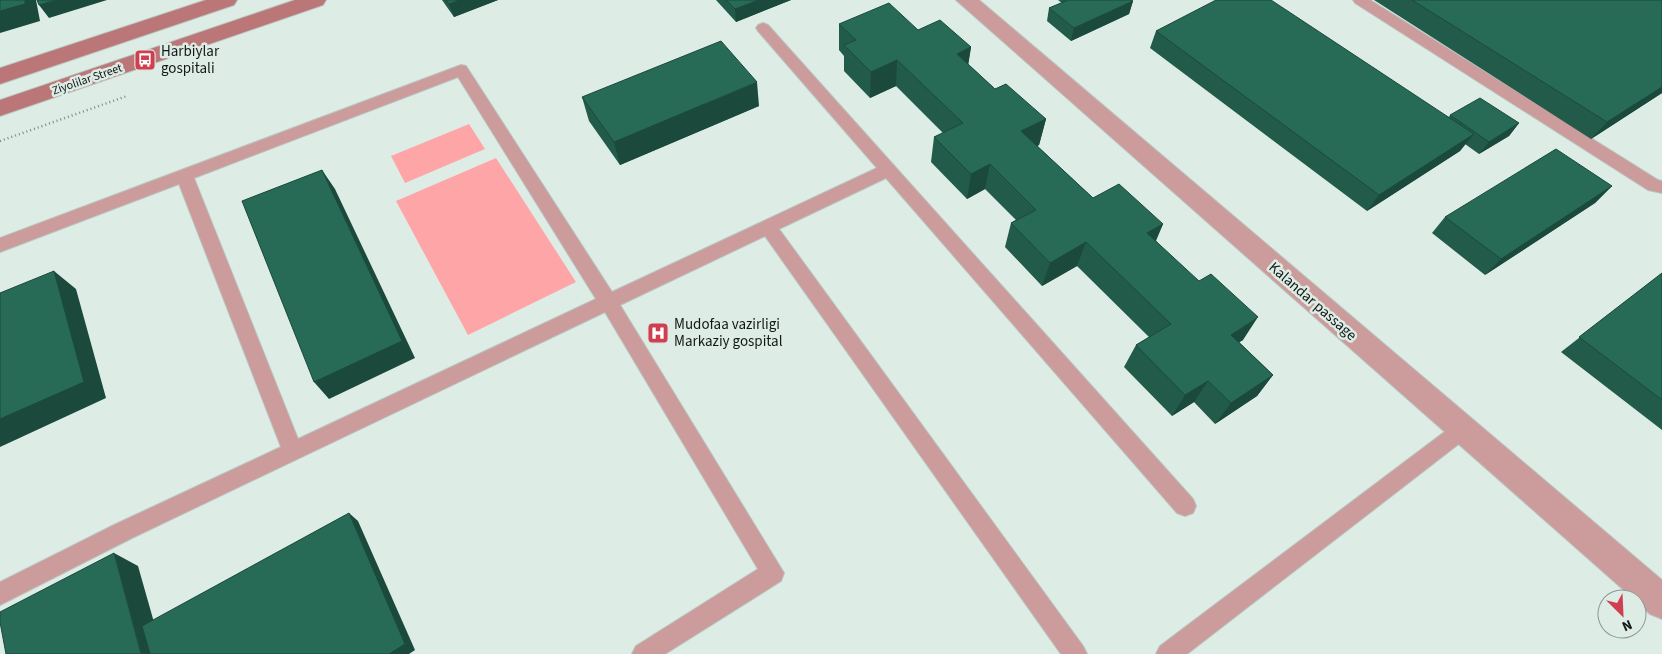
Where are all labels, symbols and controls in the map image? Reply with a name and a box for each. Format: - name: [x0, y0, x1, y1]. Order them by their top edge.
- place label: Harbiylar gospitali: [161, 41, 220, 79]
- bus stop icon: Harbiylar gospitali: [133, 48, 157, 72]
- street label: Ziyolilar Street: [50, 60, 125, 99]
- street label: Kalandar passage: [1264, 257, 1361, 346]
- place label: Mudofaa vazirligi Markaziy gospital: [674, 314, 783, 352]
- hospital icon: Mudofaa vazirligi Markaziy gospital: [646, 321, 670, 345]
- north arrow: [1597, 589, 1647, 639]
- text: N: [1619, 614, 1635, 636]

